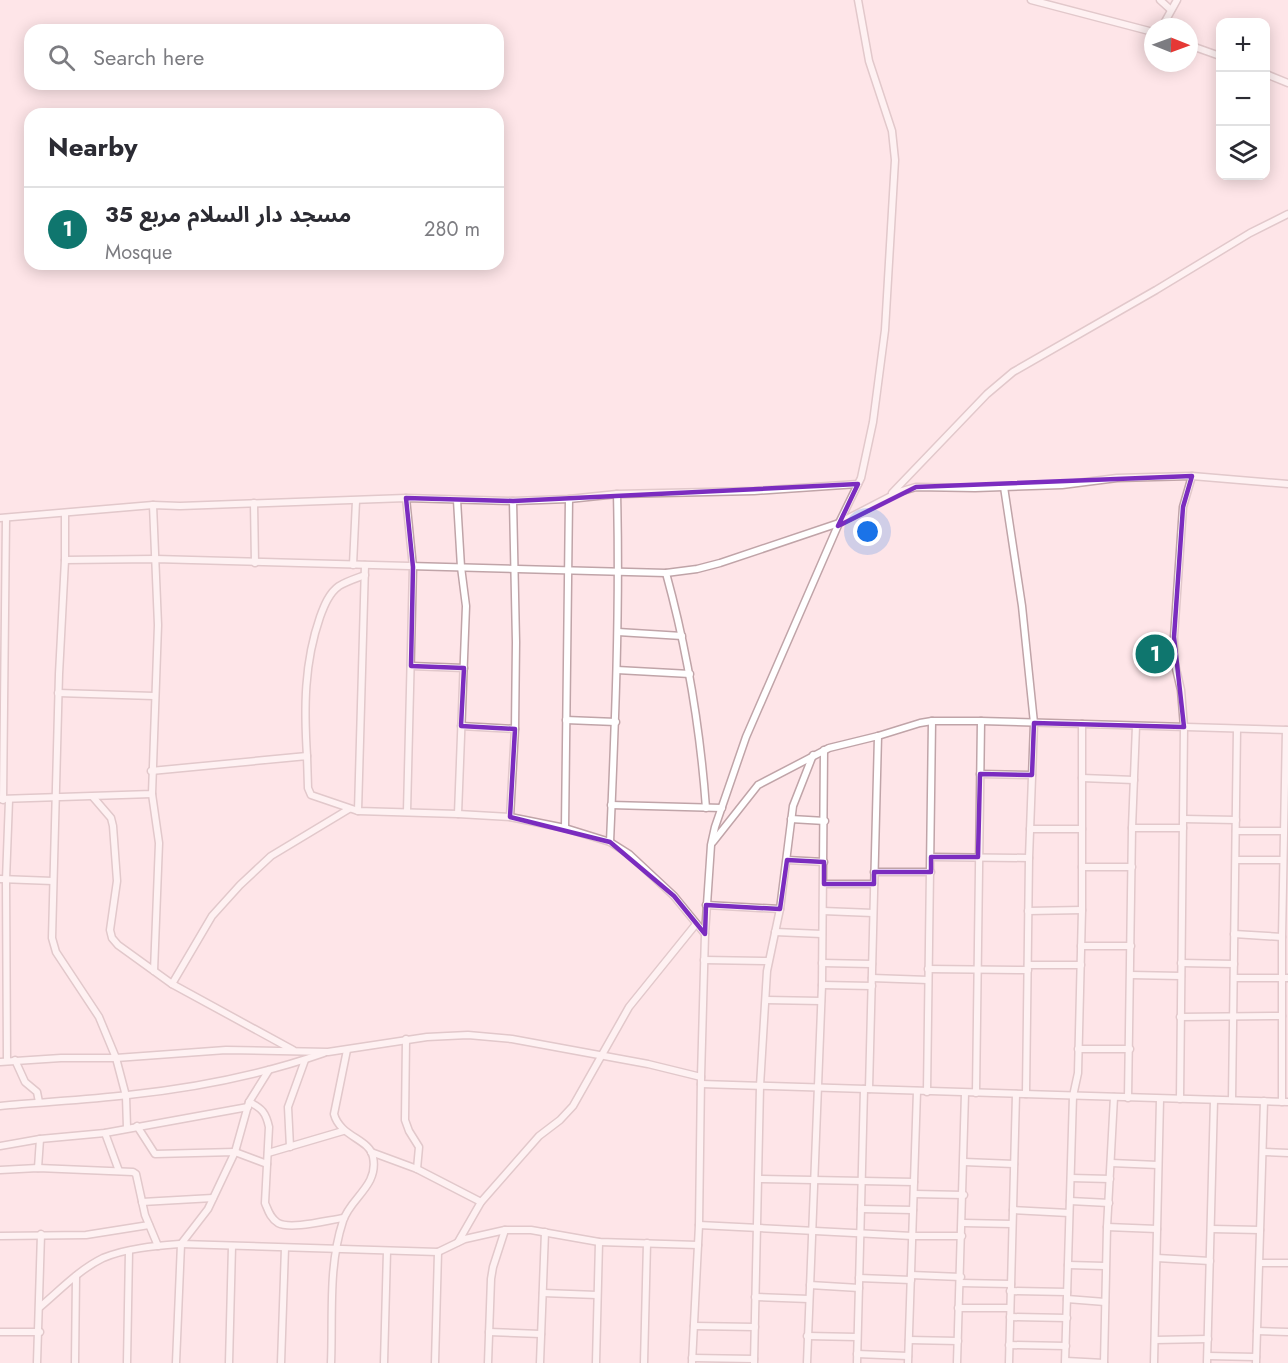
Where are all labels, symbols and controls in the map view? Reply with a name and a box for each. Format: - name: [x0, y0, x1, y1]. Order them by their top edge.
- north arrow: [1144, 18, 1198, 72]
- map controls: [1216, 18, 1270, 180]
- button: +: [1216, 18, 1270, 72]
- search box: [24, 24, 504, 90]
- icon: search: [45, 41, 78, 74]
- text: Search here: [93, 41, 204, 73]
- button: −: [1216, 72, 1270, 126]
- button: layers: [1216, 126, 1270, 180]
- text: Nearby: [48, 128, 137, 166]
- text: مسجد دار السلام مربع 35: [105, 198, 351, 230]
- text: 1: [62, 215, 73, 244]
- text: 280 m: [424, 215, 480, 244]
- text: Mosque: [105, 238, 172, 267]
- your location: [853, 517, 882, 546]
- pin: 1: [1136, 632, 1174, 676]

